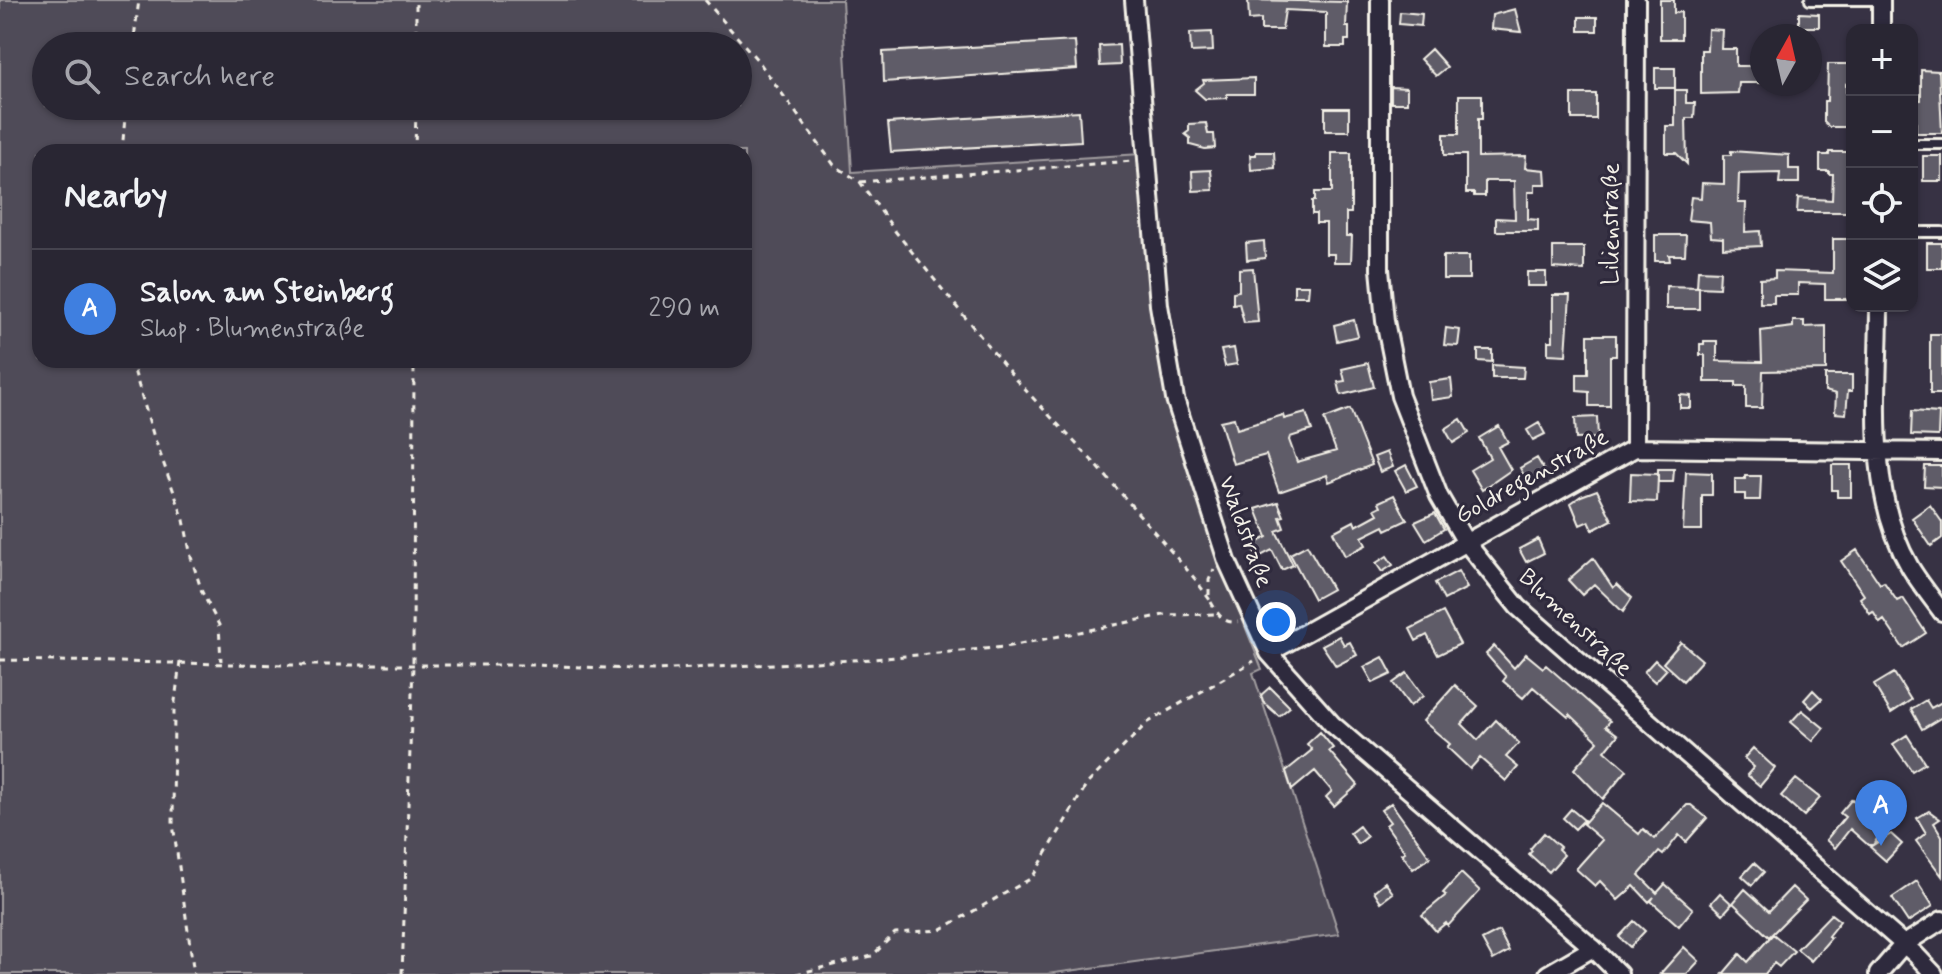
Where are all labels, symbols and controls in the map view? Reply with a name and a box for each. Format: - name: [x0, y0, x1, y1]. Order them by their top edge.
- north arrow: [1750, 24, 1822, 96]
- map controls: [1846, 24, 1918, 312]
- button: +: [1846, 24, 1918, 96]
- search box: [32, 32, 752, 120]
- icon: search: [60, 54, 104, 98]
- text: Search here: [124, 57, 275, 96]
- button: −: [1846, 96, 1918, 168]
- street label: Lilienstraße: [1596, 163, 1627, 285]
- button: locate: [1846, 168, 1918, 240]
- text: Nearby: [64, 174, 168, 219]
- button: layers: [1846, 240, 1918, 312]
- text: Salon am Steinberg: [140, 273, 394, 312]
- text: A: [81, 292, 99, 326]
- text: 290 m: [648, 292, 720, 326]
- text: Shop · Blumenstraße: [140, 312, 365, 346]
- street label: Goldregenstraße: [1450, 422, 1616, 535]
- street label: Waldstraße: [1211, 472, 1280, 592]
- street label: Blumenstraße: [1511, 562, 1639, 684]
- your location: [1256, 602, 1296, 642]
- pin: A: [1855, 780, 1907, 846]

